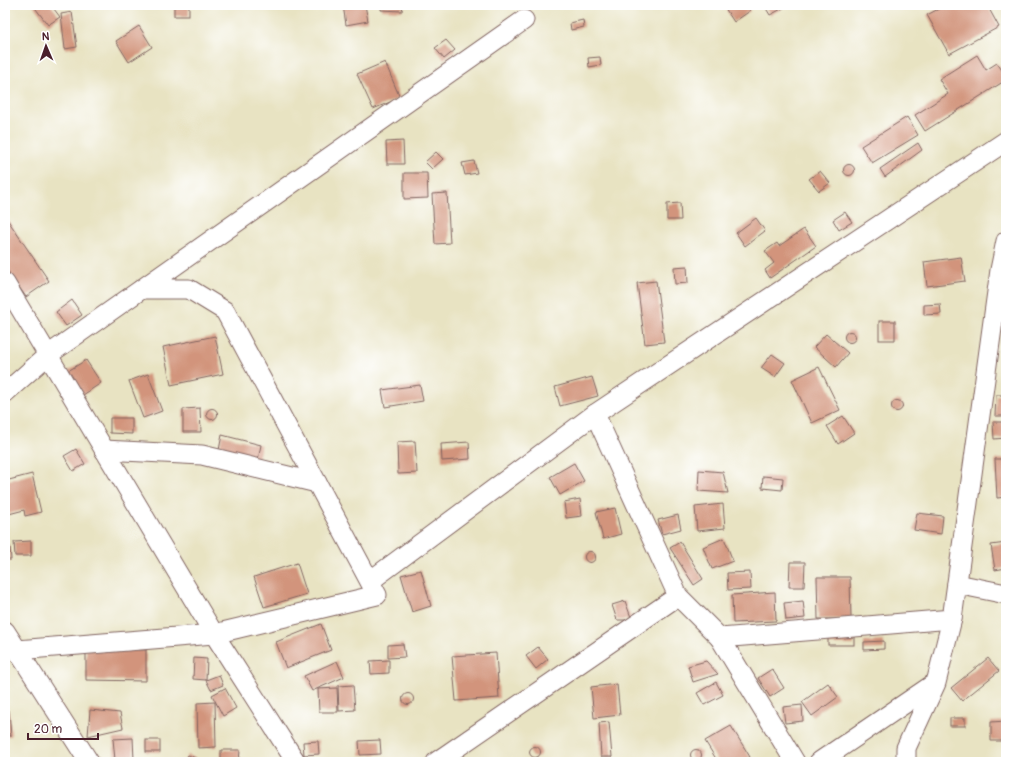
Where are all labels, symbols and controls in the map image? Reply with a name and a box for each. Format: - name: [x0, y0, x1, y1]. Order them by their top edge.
- north arrow: [26, 26, 66, 66]
- text: N: [42, 30, 50, 43]
- scale bar: [28, 715, 98, 741]
- text: 20 m: [34, 722, 63, 737]

